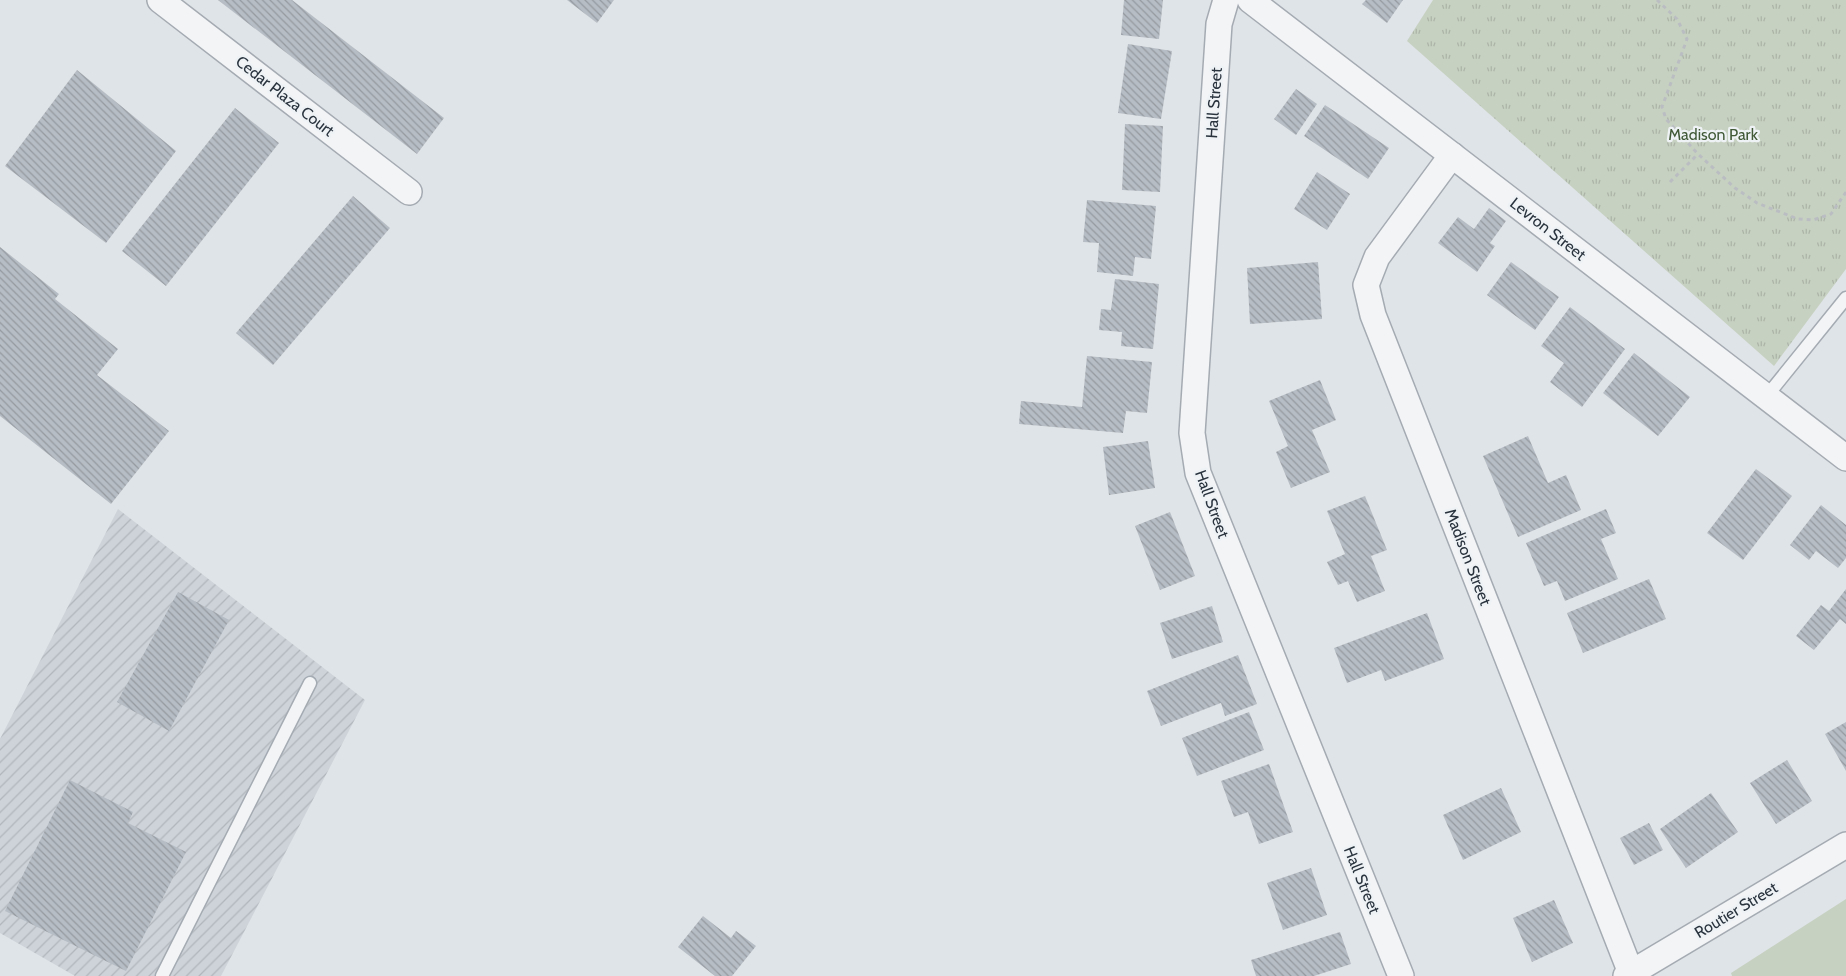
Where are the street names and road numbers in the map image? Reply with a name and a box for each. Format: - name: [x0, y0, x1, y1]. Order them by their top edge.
- street label: Cedar Plaza Court: [232, 52, 338, 141]
- street label: Hall Street: [1202, 66, 1226, 139]
- street label: Levron Street: [1506, 193, 1590, 265]
- street label: Hall Street: [1191, 467, 1233, 541]
- street label: Madison Street: [1441, 506, 1495, 609]
- street label: Hall Street: [1340, 843, 1384, 917]
- street label: Routier Street: [1691, 878, 1781, 942]

